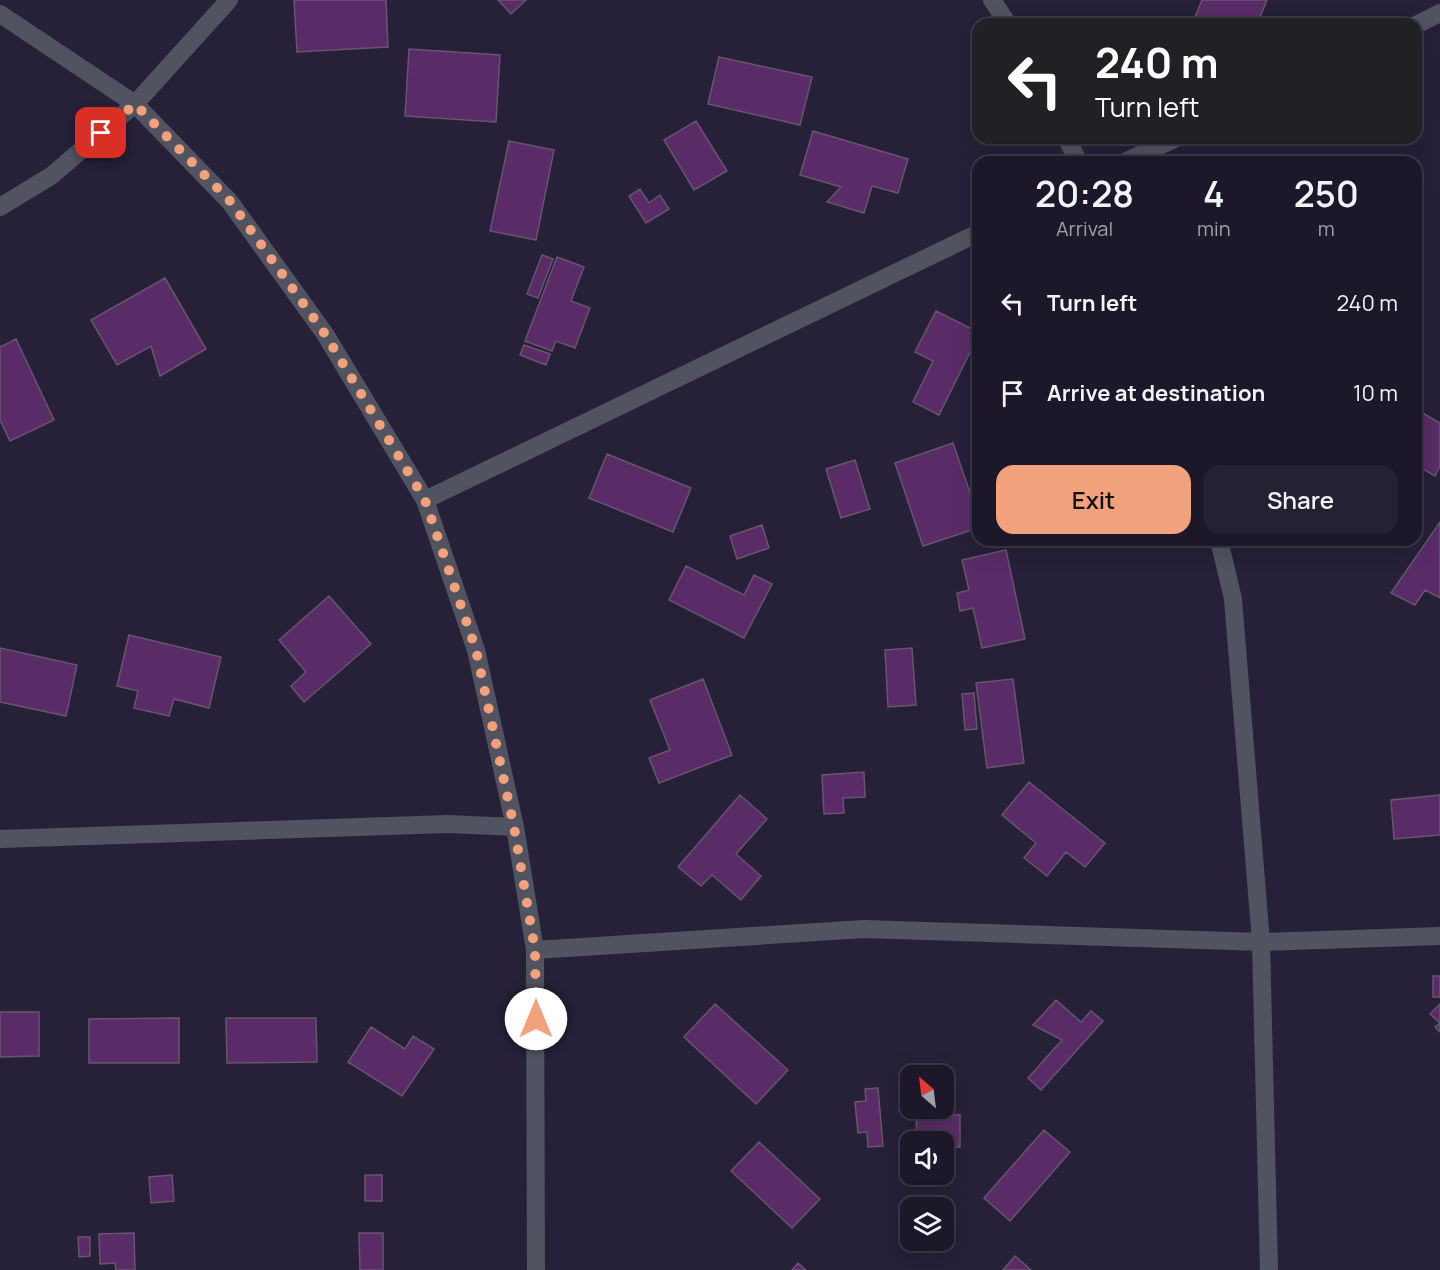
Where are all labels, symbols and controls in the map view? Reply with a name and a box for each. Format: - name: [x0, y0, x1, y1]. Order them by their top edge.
- text: 240 m: [1095, 33, 1219, 91]
- icon: left: [996, 42, 1074, 120]
- text: Turn left: [1095, 88, 1199, 125]
- pin: [75, 107, 126, 158]
- icon: arrive: [84, 116, 117, 149]
- text: 20:28: [1035, 169, 1134, 218]
- text: 4: [1203, 169, 1225, 218]
- text: 250: [1294, 169, 1359, 218]
- text: Arrival: [1056, 215, 1113, 242]
- text: min: [1197, 215, 1231, 242]
- text: m: [1318, 215, 1335, 242]
- icon: left: [996, 287, 1029, 320]
- text: Turn left: [1047, 288, 1137, 318]
- text: 240 m: [1336, 288, 1398, 318]
- icon: arrive: [996, 377, 1029, 410]
- text: Arrive at destination: [1047, 378, 1265, 408]
- text: 10 m: [1353, 378, 1398, 408]
- button: Exit: [996, 465, 1191, 534]
- button: Share: [1203, 465, 1398, 534]
- position arrow: [504, 987, 568, 1051]
- north arrow: [900, 1065, 954, 1119]
- map controls: [900, 1065, 954, 1251]
- button: sound: [900, 1131, 954, 1185]
- button: layers: [900, 1197, 954, 1251]

